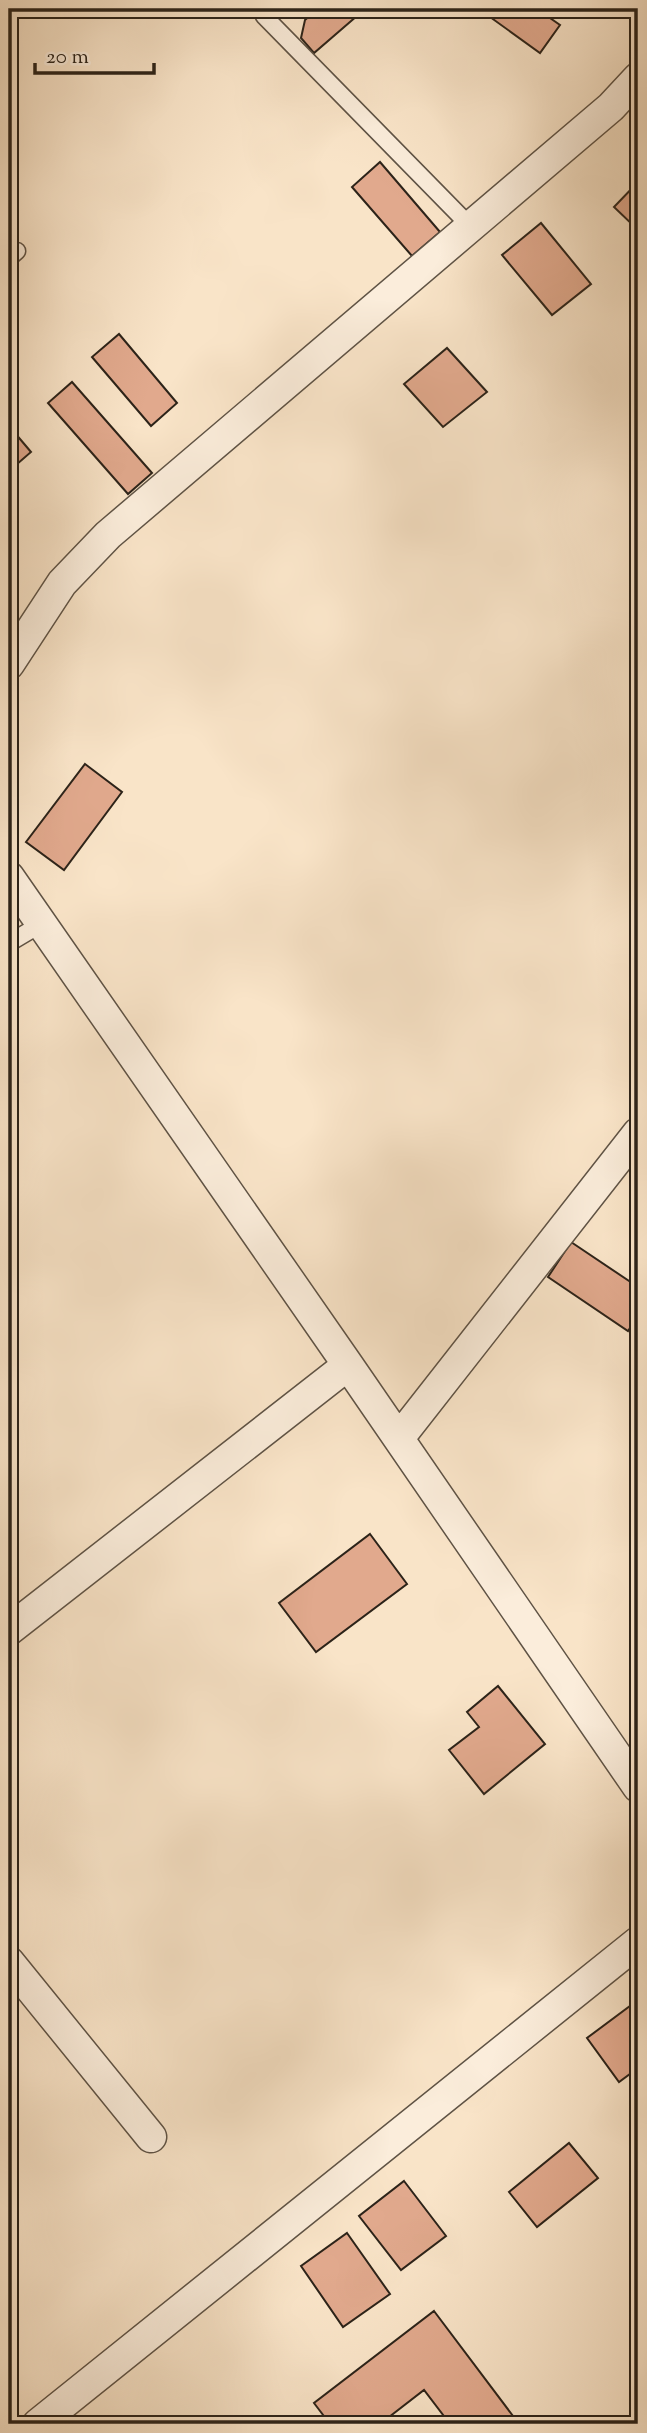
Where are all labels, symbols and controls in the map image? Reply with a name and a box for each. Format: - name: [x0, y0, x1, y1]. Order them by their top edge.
- scale bar: [35, 32, 154, 76]
- text: 20 m: [46, 43, 89, 73]

